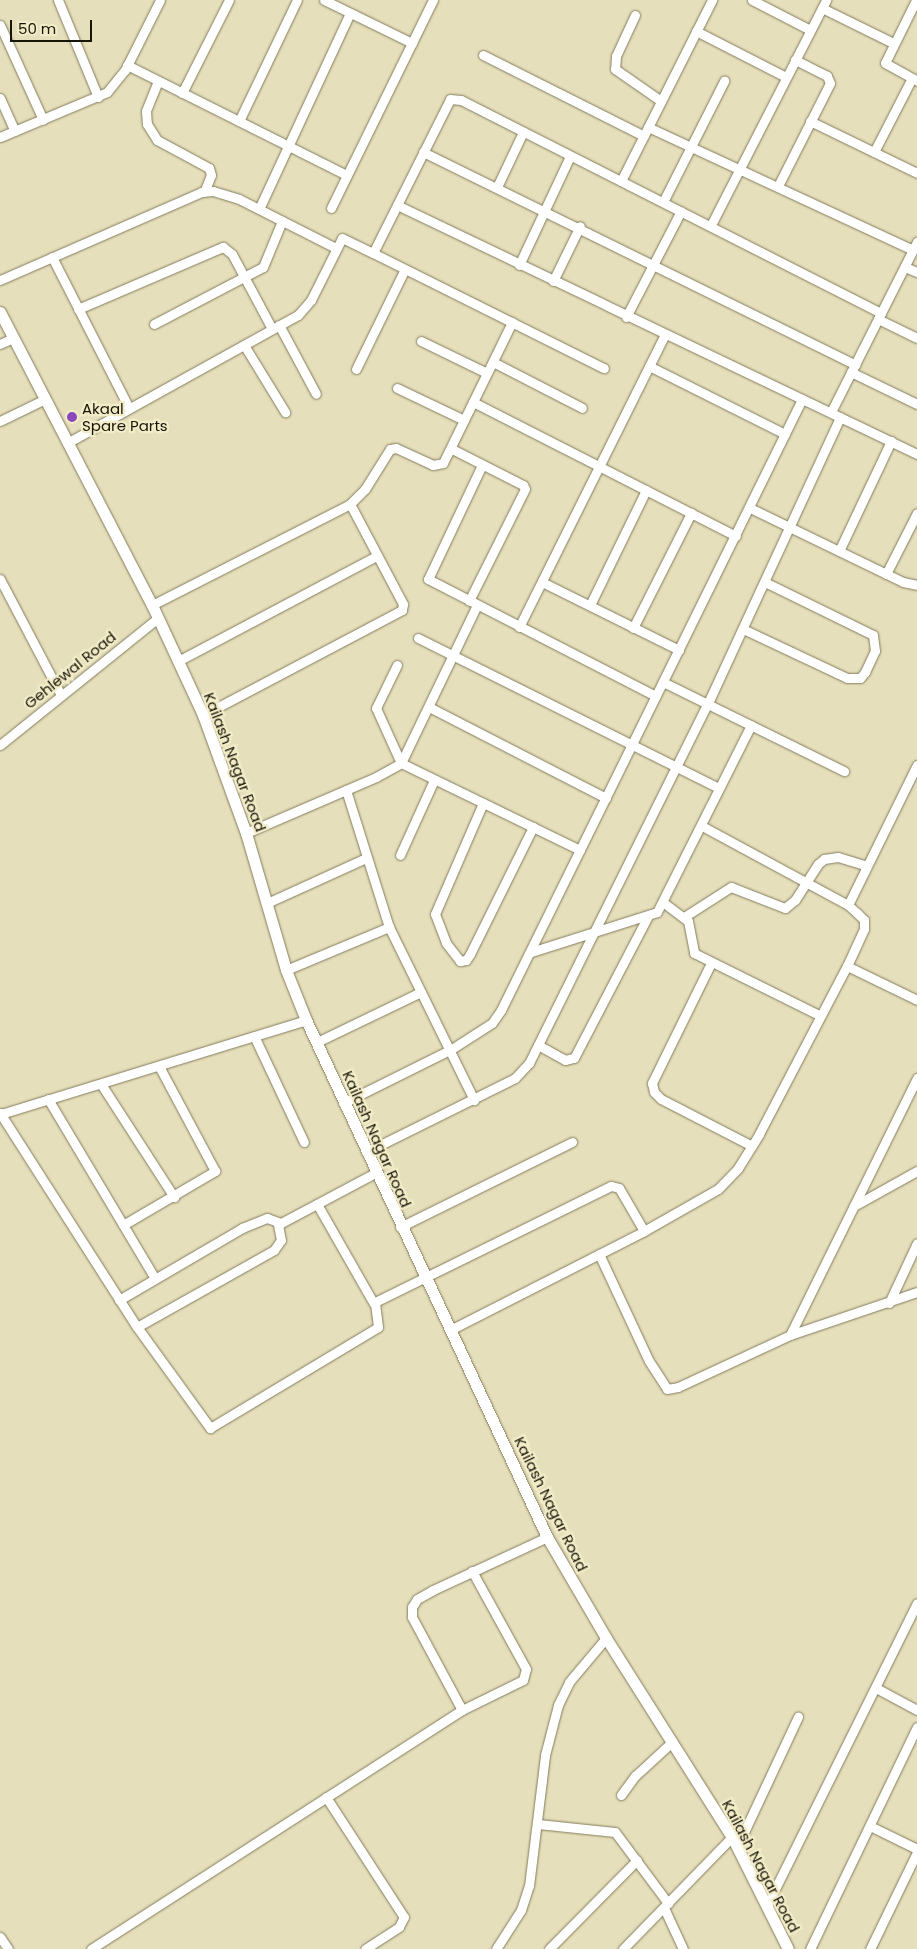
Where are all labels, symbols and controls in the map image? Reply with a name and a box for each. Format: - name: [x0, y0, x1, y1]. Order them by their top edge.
- scale bar: [12, 10, 95, 42]
- text: 50 m: [18, 18, 56, 39]
- place label: Akaal Spare Parts: [82, 399, 168, 434]
- marker: Akaal Spare Parts: [66, 411, 78, 423]
- street label: Gehlewal Road: [21, 628, 119, 712]
- street label: Kailash Nagar Road: [200, 690, 270, 834]
- street label: Kailash Nagar Road: [339, 1068, 415, 1210]
- street label: Kailash Nagar Road: [511, 1434, 591, 1574]
- street label: Kailash Nagar Road: [718, 1797, 804, 1935]

